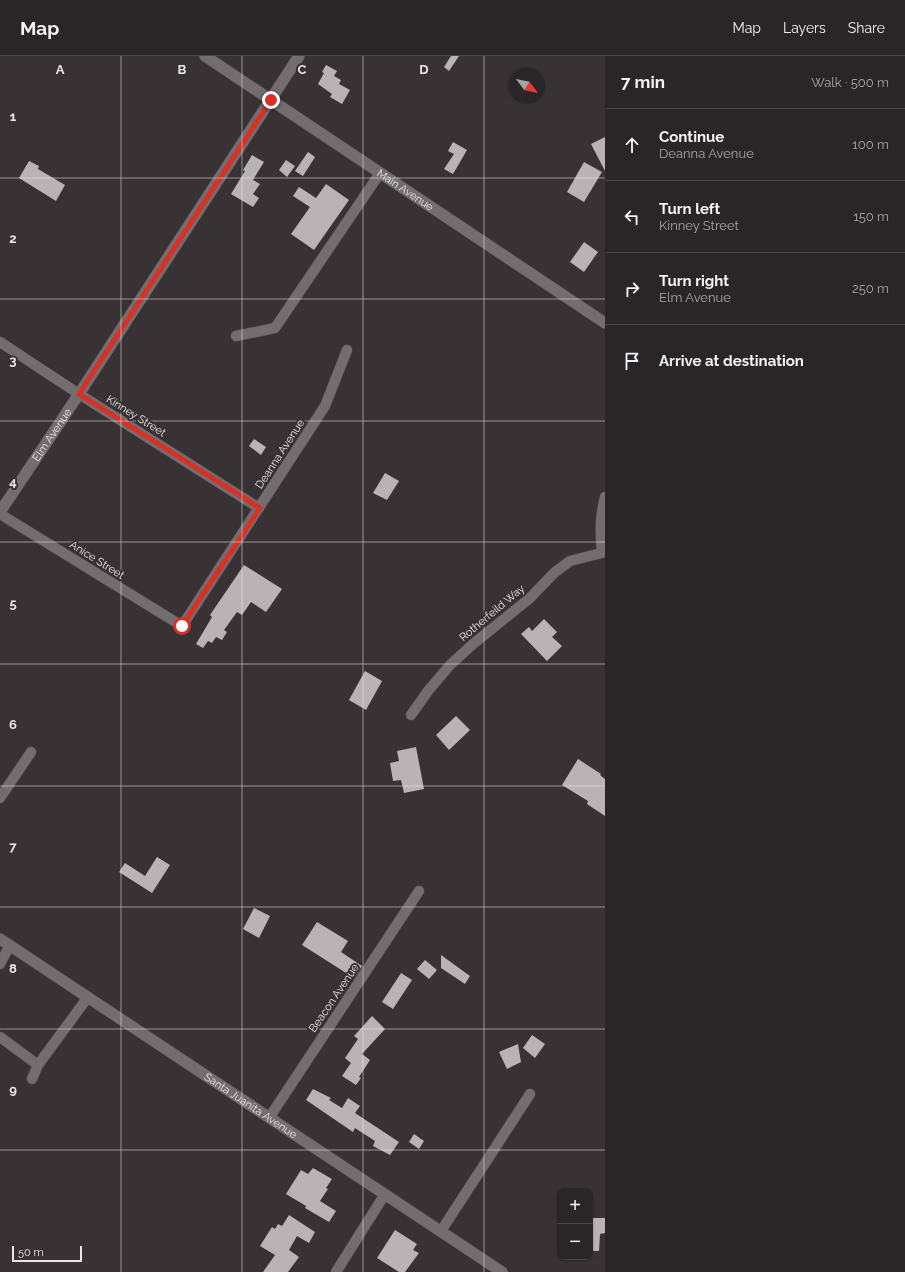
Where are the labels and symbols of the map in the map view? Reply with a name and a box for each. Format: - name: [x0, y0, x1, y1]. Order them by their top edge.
- text: A: [56, 62, 65, 77]
- text: B: [178, 62, 187, 77]
- text: C: [298, 62, 307, 77]
- text: D: [419, 62, 429, 77]
- north arrow: [509, 68, 545, 104]
- route end: [262, 91, 280, 109]
- text: 1: [10, 109, 17, 124]
- street label: Main Avenue: [375, 166, 437, 214]
- text: 2: [9, 231, 17, 246]
- text: 3: [9, 353, 17, 368]
- street label: Kinney Street: [104, 393, 168, 440]
- street label: Elm Avenue: [29, 405, 74, 464]
- street label: Deanna Avenue: [253, 416, 308, 491]
- text: 4: [9, 474, 17, 489]
- street label: Anice Street: [67, 538, 127, 582]
- street label: Rotherfeild Way: [457, 582, 527, 644]
- text: 5: [9, 596, 17, 611]
- route start: [173, 617, 191, 635]
- text: 6: [9, 717, 17, 732]
- text: 7: [9, 839, 17, 854]
- text: 8: [9, 961, 17, 976]
- street label: Beacon Avenue: [306, 961, 362, 1035]
- street label: Santa Juanita Avenue: [202, 1070, 300, 1141]
- text: 9: [9, 1082, 17, 1097]
- scale bar: [12, 1244, 82, 1263]

